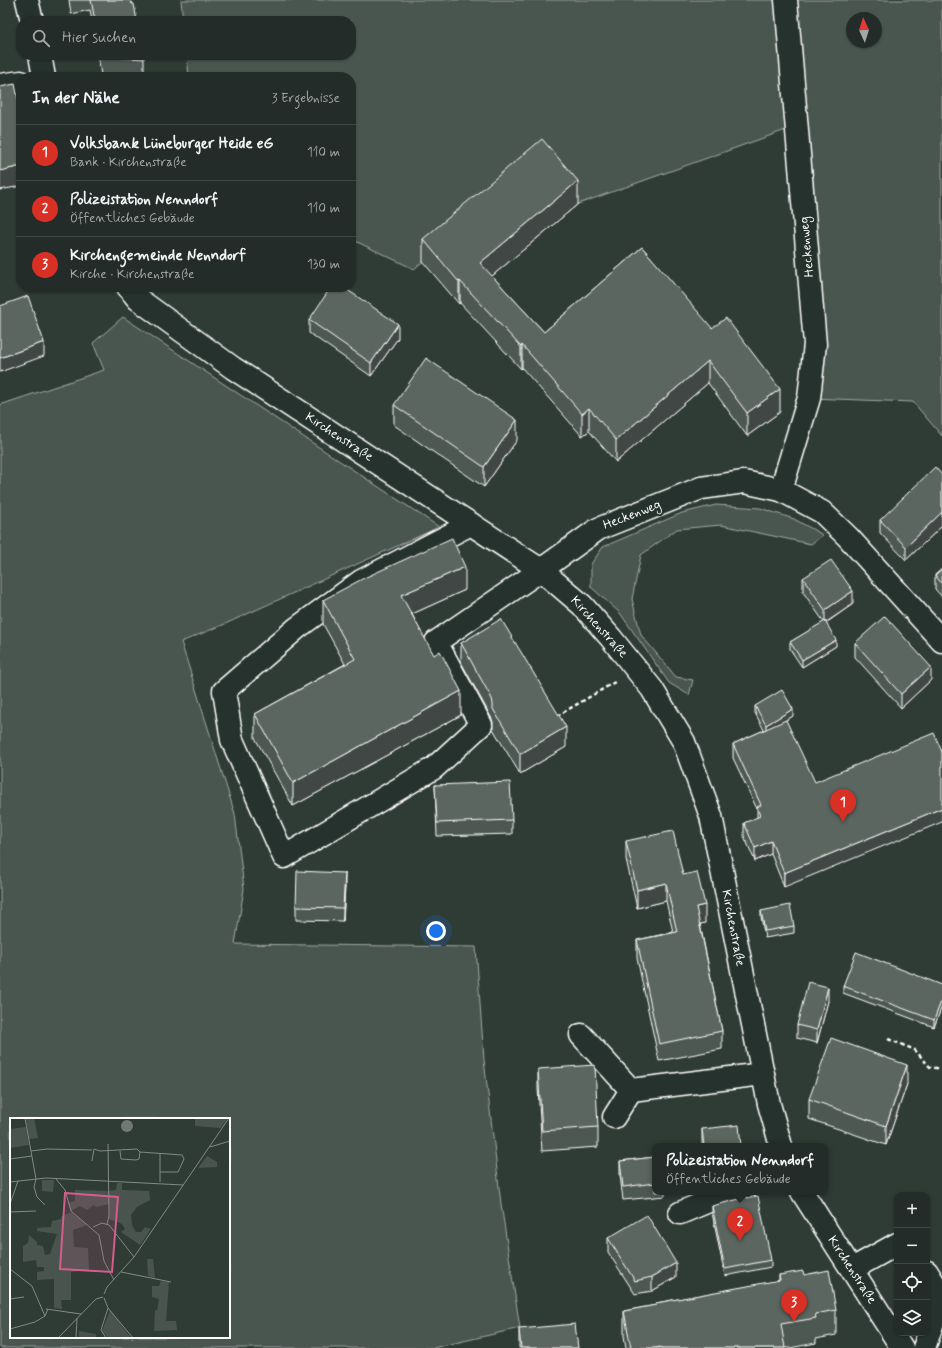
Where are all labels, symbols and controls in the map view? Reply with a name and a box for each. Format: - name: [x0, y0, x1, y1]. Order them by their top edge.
- north arrow: [846, 12, 882, 48]
- search box: [16, 16, 356, 60]
- icon: search: [30, 27, 52, 49]
- text: Hier suchen: [62, 28, 136, 48]
- text: In der Nähe: [32, 87, 120, 109]
- text: 3 Ergebnisse: [272, 90, 340, 107]
- text: Volksbank Lüneburger Heide eG: [70, 134, 273, 154]
- text: 1: [42, 144, 48, 161]
- text: 110 m: [307, 144, 340, 161]
- text: Bank · Kirchenstraße: [70, 154, 187, 171]
- text: Polizeistation Nenndorf: [70, 190, 218, 210]
- text: 2: [42, 200, 48, 217]
- text: 110 m: [307, 200, 340, 217]
- text: Öffentliches Gebäude: [70, 210, 195, 227]
- street label: Heckenweg: [796, 216, 819, 278]
- text: Kirchengemeinde Nenndorf: [70, 246, 246, 266]
- text: 3: [42, 256, 48, 273]
- text: 130 m: [307, 256, 340, 273]
- text: Kirche · Kirchenstraße: [70, 266, 195, 283]
- street label: Kirchenstraße: [302, 409, 376, 465]
- street label: Heckenweg: [601, 496, 664, 535]
- street label: Kirchenstraße: [567, 592, 631, 662]
- pin: 1: [830, 789, 856, 822]
- street label: Kirchenstraße: [717, 888, 749, 968]
- your location: [426, 921, 446, 941]
- inset map: [10, 1118, 230, 1338]
- popup: [652, 1143, 828, 1195]
- text: Polizeistation Nenndorf: [666, 1151, 814, 1171]
- text: Öffentliches Gebäude: [666, 1171, 791, 1188]
- map controls: [894, 1192, 930, 1336]
- button: +: [894, 1192, 930, 1228]
- pin: 2: [727, 1208, 753, 1241]
- button: −: [894, 1228, 930, 1264]
- street label: Kirchenstraße: [824, 1233, 880, 1307]
- button: locate: [894, 1264, 930, 1300]
- pin: 3: [781, 1289, 807, 1322]
- button: layers: [894, 1300, 930, 1336]

